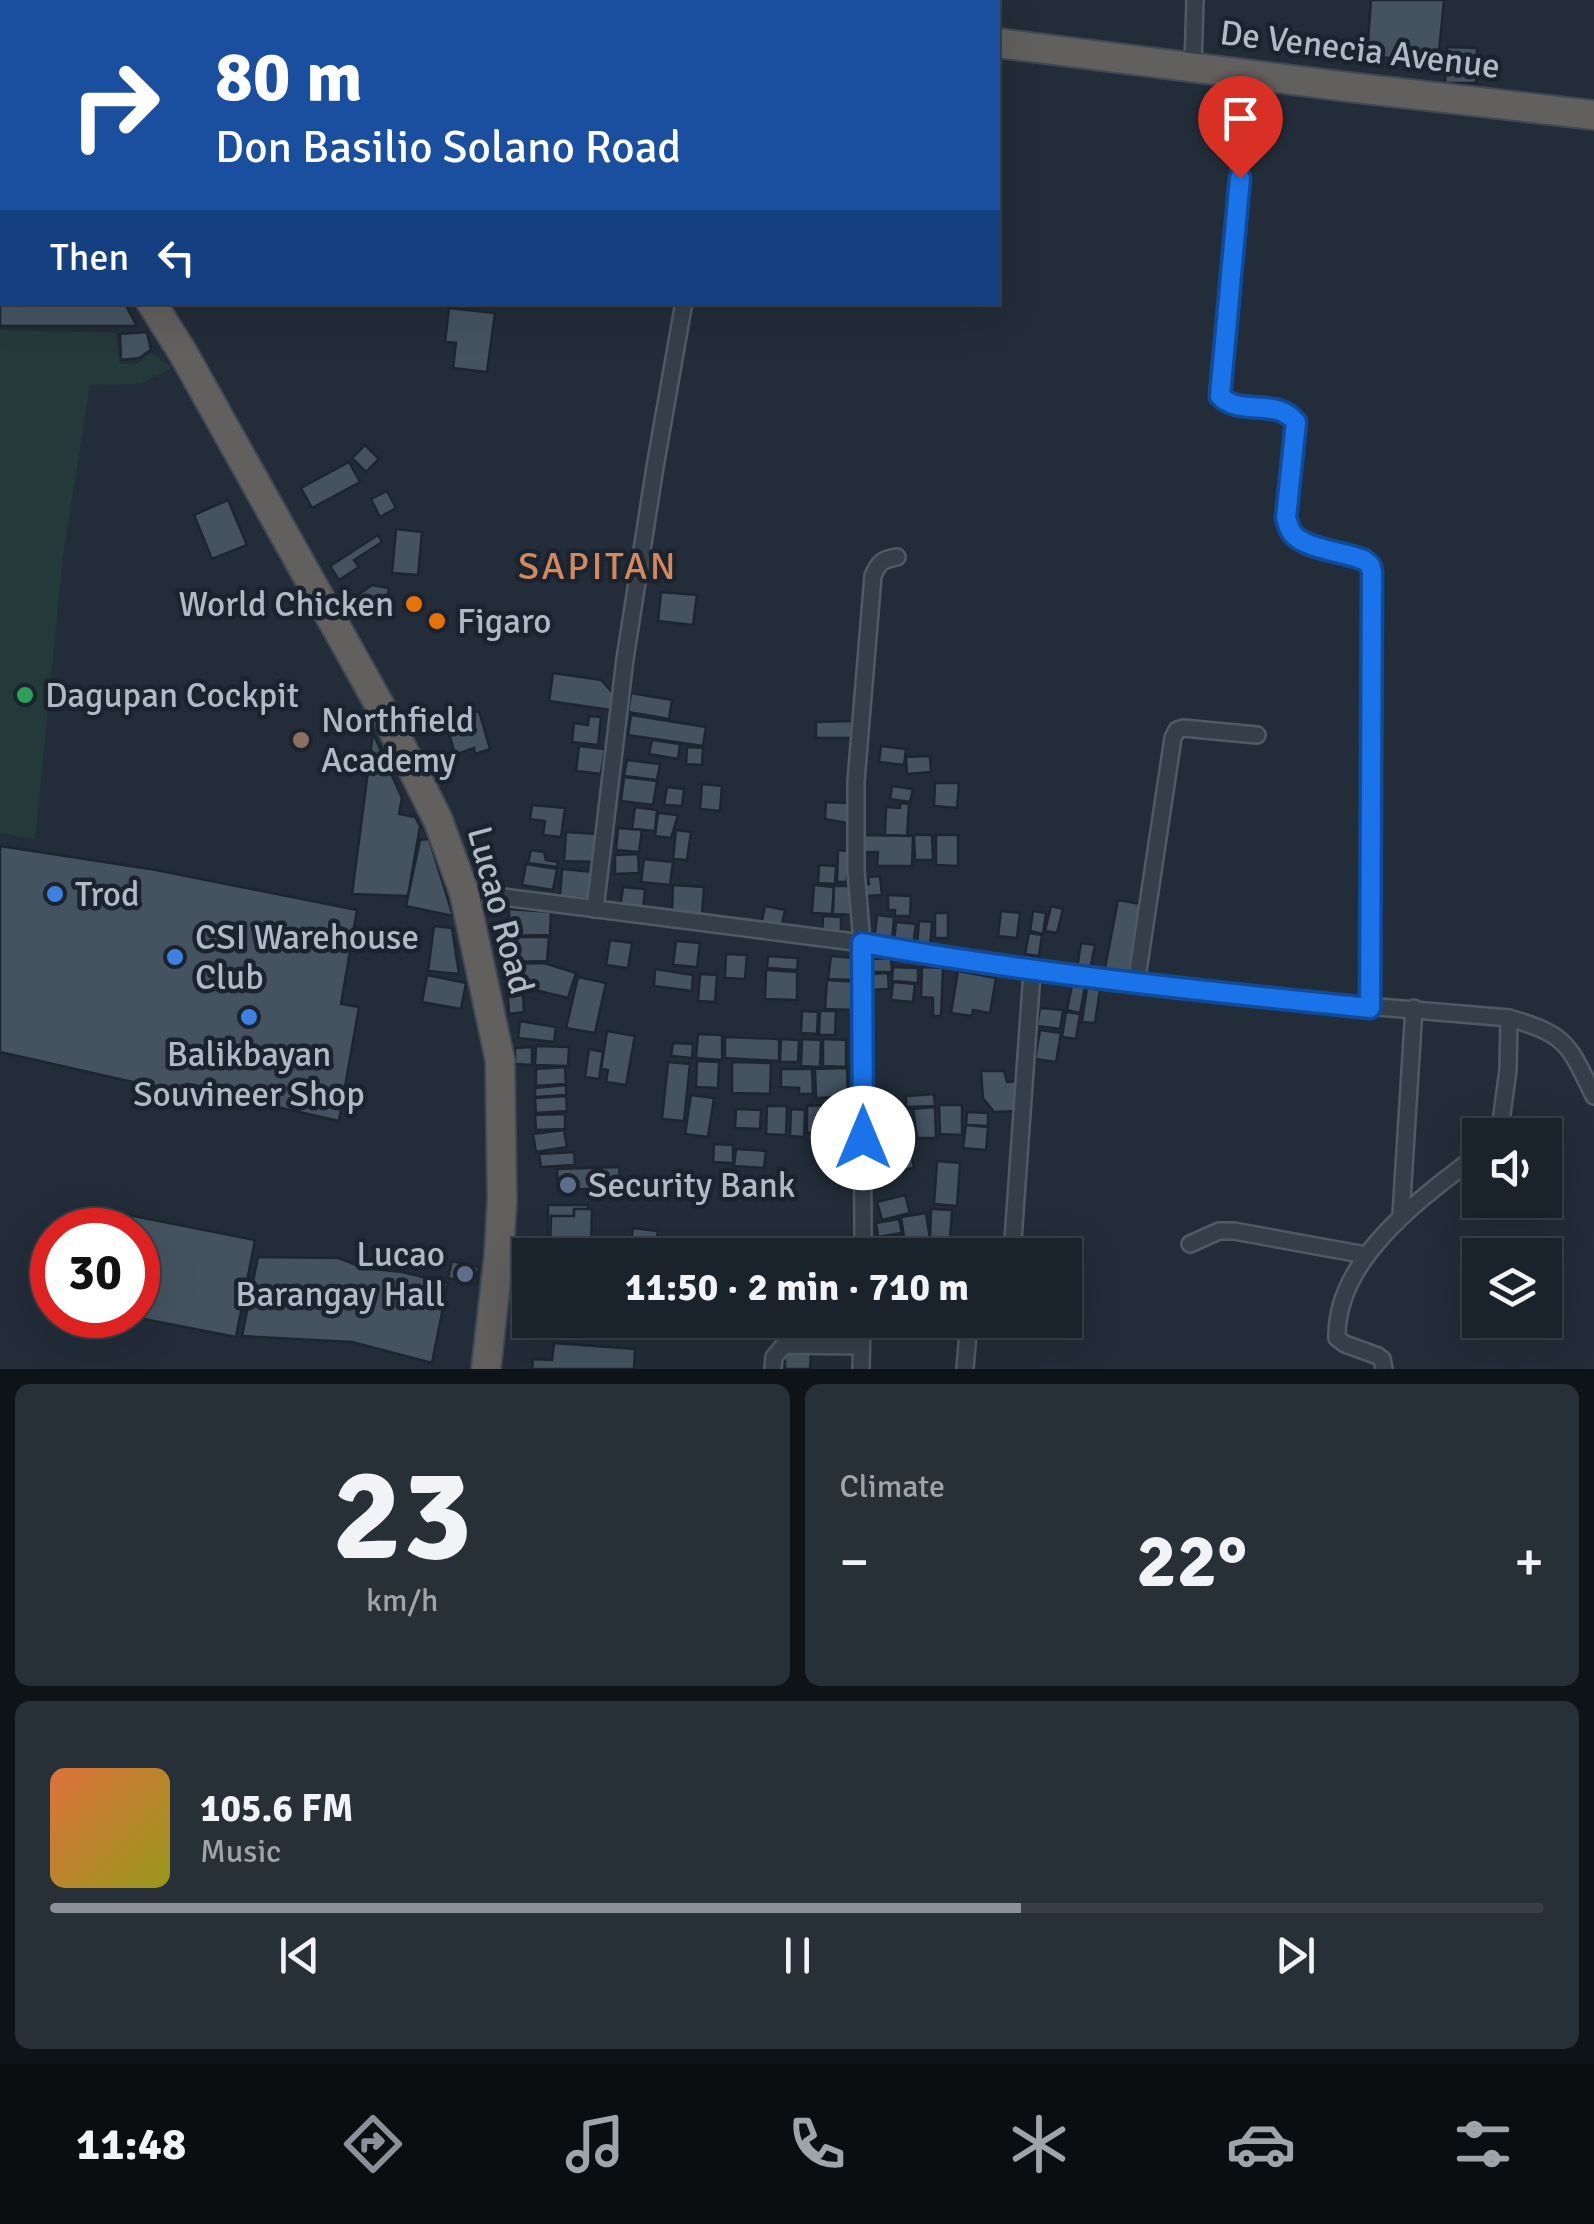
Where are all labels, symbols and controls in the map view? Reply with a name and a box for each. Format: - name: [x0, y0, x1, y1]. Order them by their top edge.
- street label: De Venecia Avenue: [1218, 11, 1502, 88]
- text: 80 m: [215, 34, 363, 120]
- icon: right: [50, 40, 180, 170]
- pin: [1198, 76, 1283, 179]
- icon: arrive: [1213, 91, 1268, 146]
- text: Don Basilio Solano Road: [215, 120, 681, 175]
- icon: left: [149, 230, 204, 285]
- text: Then: [50, 234, 129, 281]
- district label: SAPITAN: [518, 543, 678, 590]
- place label: World Chicken: [179, 583, 394, 626]
- marker: World Chicken: [403, 593, 425, 615]
- place label: Figaro: [457, 600, 551, 643]
- marker: Figaro: [426, 610, 448, 632]
- place label: Dagupan Cockpit: [45, 674, 299, 717]
- marker: Dagupan Cockpit: [14, 684, 36, 706]
- place label: Northfield Academy: [321, 699, 474, 782]
- marker: Northfield Academy: [290, 729, 312, 751]
- street label: Lucao Road: [458, 822, 543, 998]
- place label: Trod: [75, 873, 140, 916]
- marker: Trod: [44, 883, 66, 905]
- place label: CSI Warehouse Club: [195, 916, 419, 999]
- marker: CSI Warehouse Club: [164, 946, 186, 968]
- marker: Balikbayan Souvineer Shop: [238, 1006, 260, 1028]
- place label: Balikbayan Souvineer Shop: [133, 1033, 365, 1116]
- position arrow: [811, 1086, 915, 1190]
- map controls: [1462, 1118, 1562, 1338]
- button: sound: [1462, 1118, 1562, 1218]
- place label: Security Bank: [588, 1164, 795, 1207]
- marker: Security Bank: [557, 1174, 579, 1196]
- speed limit sign: 30: [30, 1208, 160, 1338]
- place label: Lucao Barangay Hall: [235, 1233, 445, 1316]
- button: layers: [1462, 1238, 1562, 1338]
- marker: Lucao Barangay Hall: [454, 1263, 476, 1285]
- text: 11:50 · 2 min · 710 m: [625, 1264, 969, 1311]
- text: 23: [332, 1436, 472, 1596]
- text: Climate: [840, 1467, 945, 1506]
- text: 22°: [1136, 1515, 1247, 1608]
- text: −: [840, 1528, 869, 1596]
- text: +: [1514, 1528, 1544, 1596]
- text: km/h: [366, 1581, 438, 1620]
- text: 105.6 FM: [200, 1785, 353, 1832]
- text: Music: [200, 1832, 281, 1871]
- icon: previous: [272, 1928, 327, 1983]
- icon: pause: [770, 1928, 825, 1983]
- icon: next: [1268, 1928, 1323, 1983]
- icon: directions: [338, 2109, 408, 2179]
- icon: music: [560, 2109, 630, 2179]
- icon: phone: [782, 2109, 852, 2179]
- icon: climate: [1004, 2109, 1074, 2179]
- icon: car: [1226, 2109, 1296, 2179]
- icon: filters: [1448, 2109, 1518, 2179]
- text: 11:48: [76, 2117, 186, 2172]

